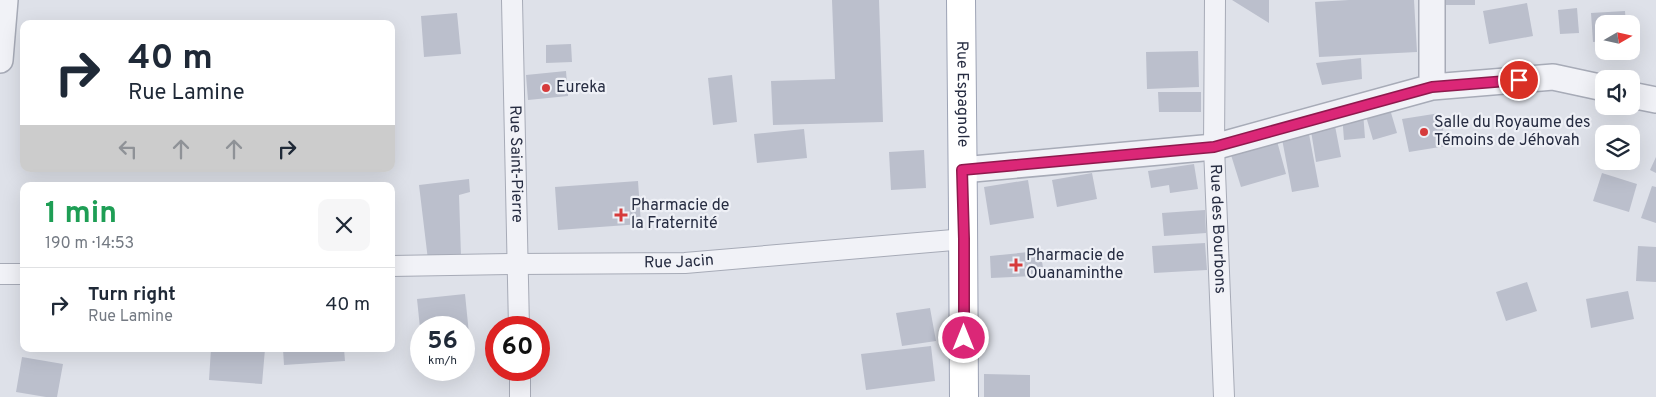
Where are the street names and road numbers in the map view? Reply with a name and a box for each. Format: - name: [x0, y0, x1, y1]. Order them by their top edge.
- street label: Rue Espagnole: [951, 41, 972, 147]
- street label: Rue Saint-Pierre: [504, 105, 527, 223]
- street label: Rue des Bourbons: [1205, 164, 1230, 294]
- street label: Rue Jacin: [644, 251, 715, 273]

